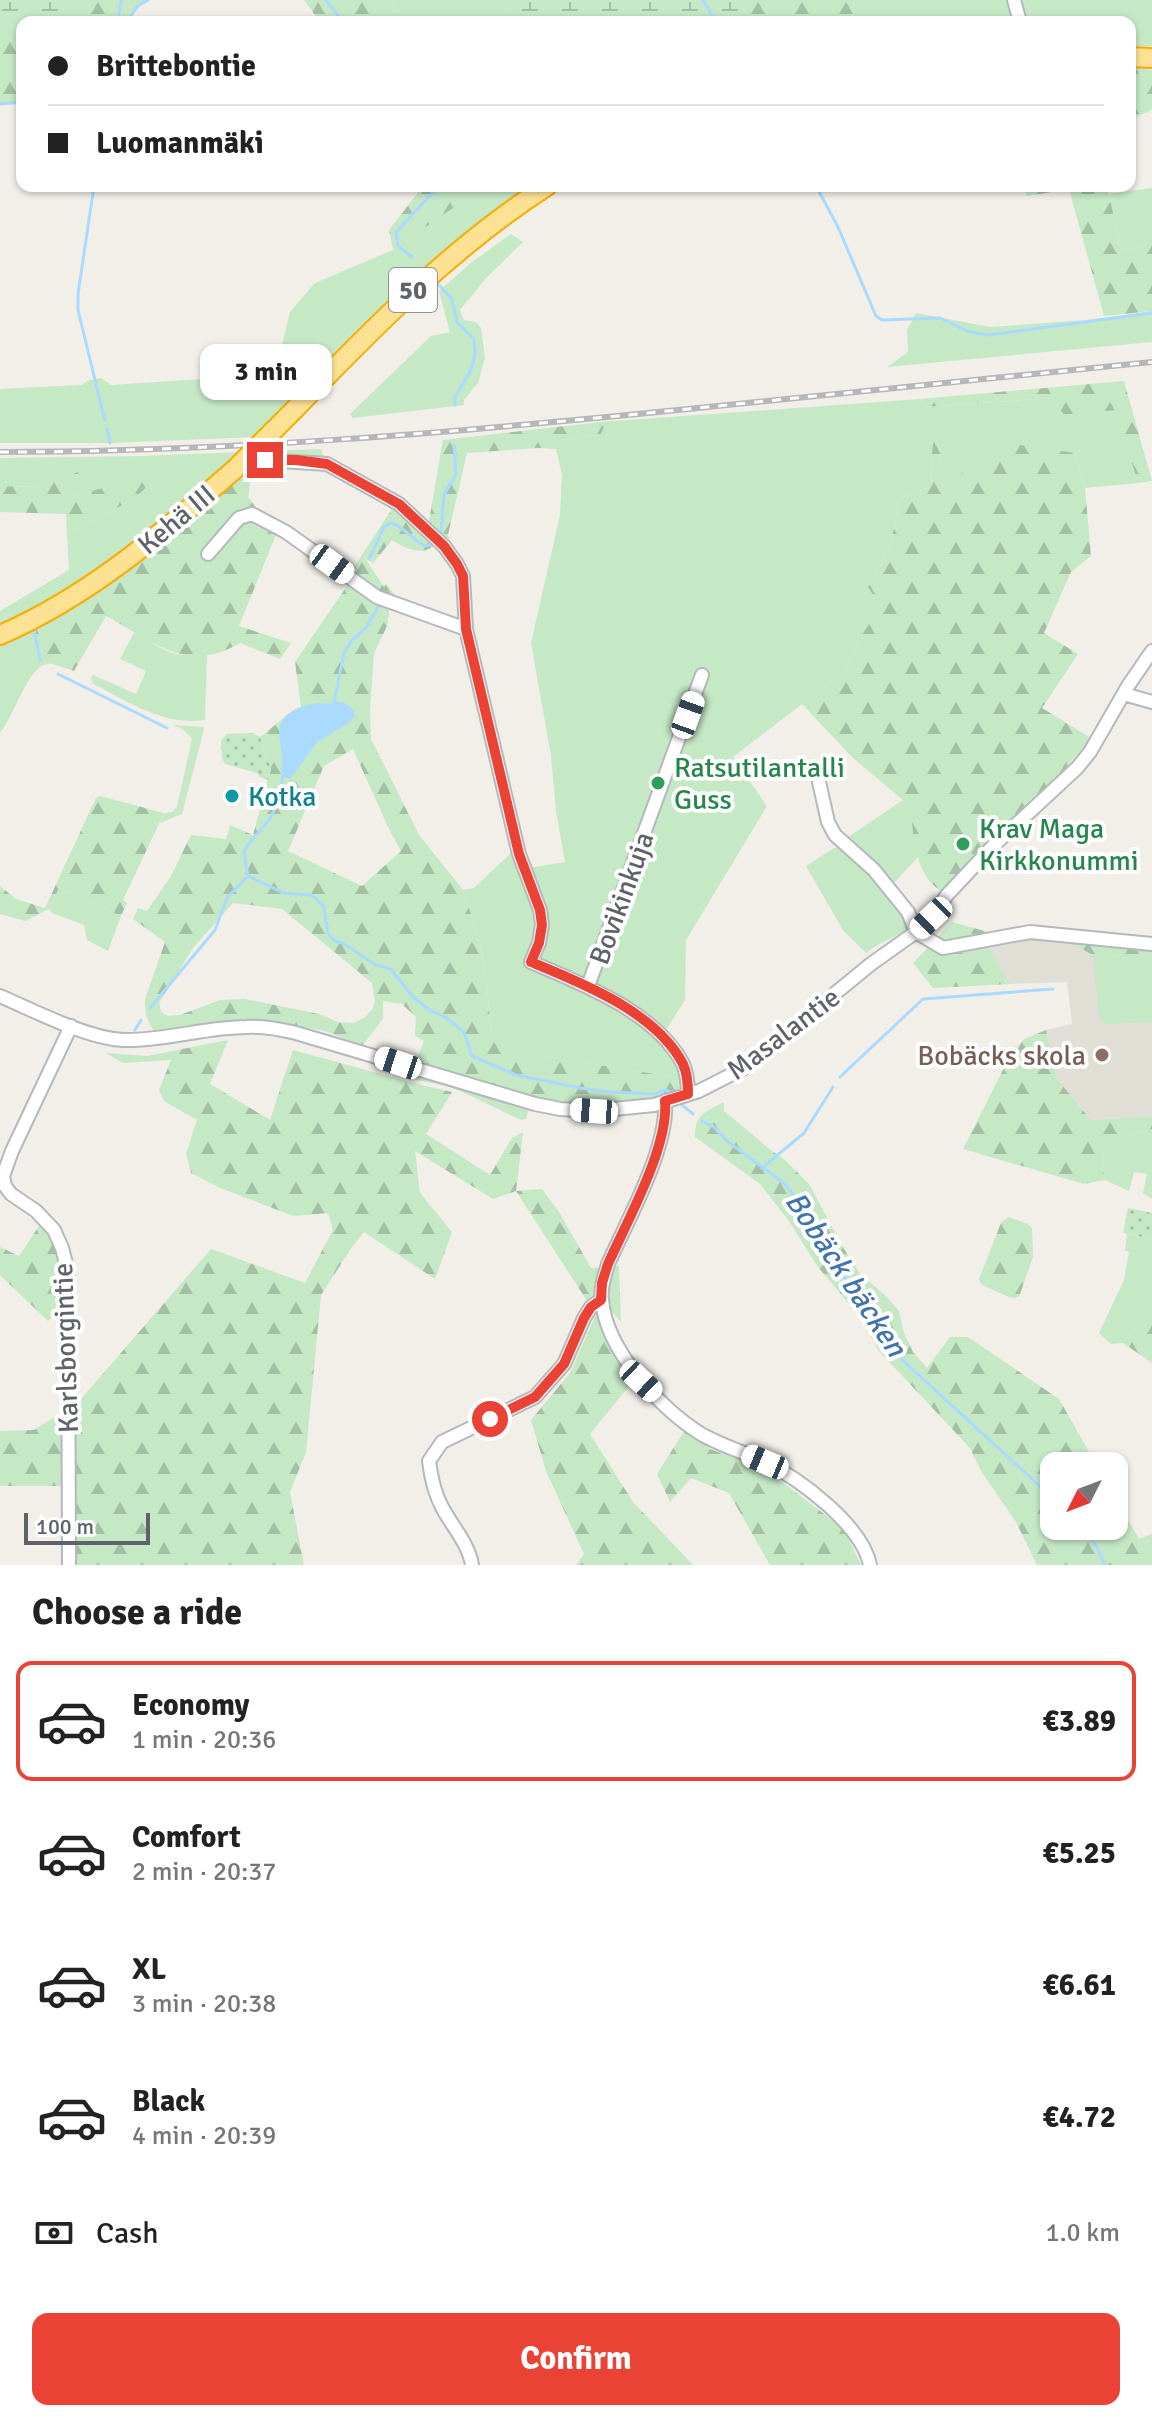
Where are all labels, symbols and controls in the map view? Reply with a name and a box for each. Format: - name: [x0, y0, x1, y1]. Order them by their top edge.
- text: Brittebontie: [96, 48, 256, 85]
- text: Luomanmäki: [96, 125, 264, 162]
- road number: 50: [389, 268, 437, 312]
- callout: 3 min: [199, 344, 331, 400]
- text: 3 min: [235, 356, 297, 388]
- route end: [247, 442, 283, 478]
- street label: Kehä III: [131, 478, 222, 562]
- car: [306, 540, 358, 588]
- car: [669, 688, 707, 742]
- place label: Ratsutilantalli Guss: [674, 751, 845, 817]
- marker: Ratsutilantalli Guss: [649, 774, 667, 792]
- place label: Kotka: [248, 780, 317, 814]
- marker: Kotka: [223, 787, 241, 805]
- place label: Krav Maga Kirkkonummi: [979, 812, 1138, 878]
- street label: Bovikinkuja: [582, 827, 662, 969]
- marker: Krav Maga Kirkkonummi: [954, 835, 972, 853]
- car: [905, 893, 957, 943]
- street label: Masalantie: [720, 980, 847, 1087]
- place label: Bobäcks skola: [917, 1039, 1086, 1073]
- car: [371, 1044, 425, 1082]
- marker: Bobäcks skola: [1093, 1046, 1111, 1064]
- car: [569, 1097, 619, 1125]
- water label: Bobäck bäcken: [777, 1185, 915, 1365]
- street label: Karlsborgintie: [46, 1262, 86, 1434]
- car: [615, 1356, 667, 1406]
- route start: [472, 1401, 508, 1437]
- car: [738, 1442, 792, 1482]
- north arrow: [1040, 1452, 1128, 1540]
- map controls: [1040, 1452, 1128, 1540]
- scale bar: [24, 1509, 150, 1545]
- text: 100 m: [36, 1513, 94, 1540]
- text: Choose a ride: [32, 1590, 242, 1635]
- icon: car: [36, 1685, 108, 1757]
- text: Economy: [132, 1687, 249, 1724]
- text: €3.89: [1043, 1703, 1116, 1740]
- text: 1 min · 20:36: [132, 1724, 276, 1756]
- icon: car: [36, 1817, 108, 1889]
- text: Comfort: [132, 1819, 241, 1856]
- text: €5.25: [1043, 1835, 1116, 1872]
- text: 2 min · 20:37: [132, 1856, 276, 1888]
- icon: car: [36, 1949, 108, 2021]
- text: XL: [132, 1951, 166, 1988]
- text: €6.61: [1043, 1967, 1116, 2004]
- text: 3 min · 20:38: [132, 1988, 276, 2020]
- icon: car: [36, 2081, 108, 2153]
- text: Black: [132, 2083, 205, 2120]
- text: €4.72: [1043, 2099, 1116, 2136]
- text: 4 min · 20:39: [132, 2120, 276, 2152]
- icon: cash: [32, 2211, 76, 2255]
- text: Cash: [96, 2215, 159, 2252]
- text: 1.0 km: [1046, 2217, 1120, 2249]
- button: Confirm: [32, 2313, 1120, 2405]

